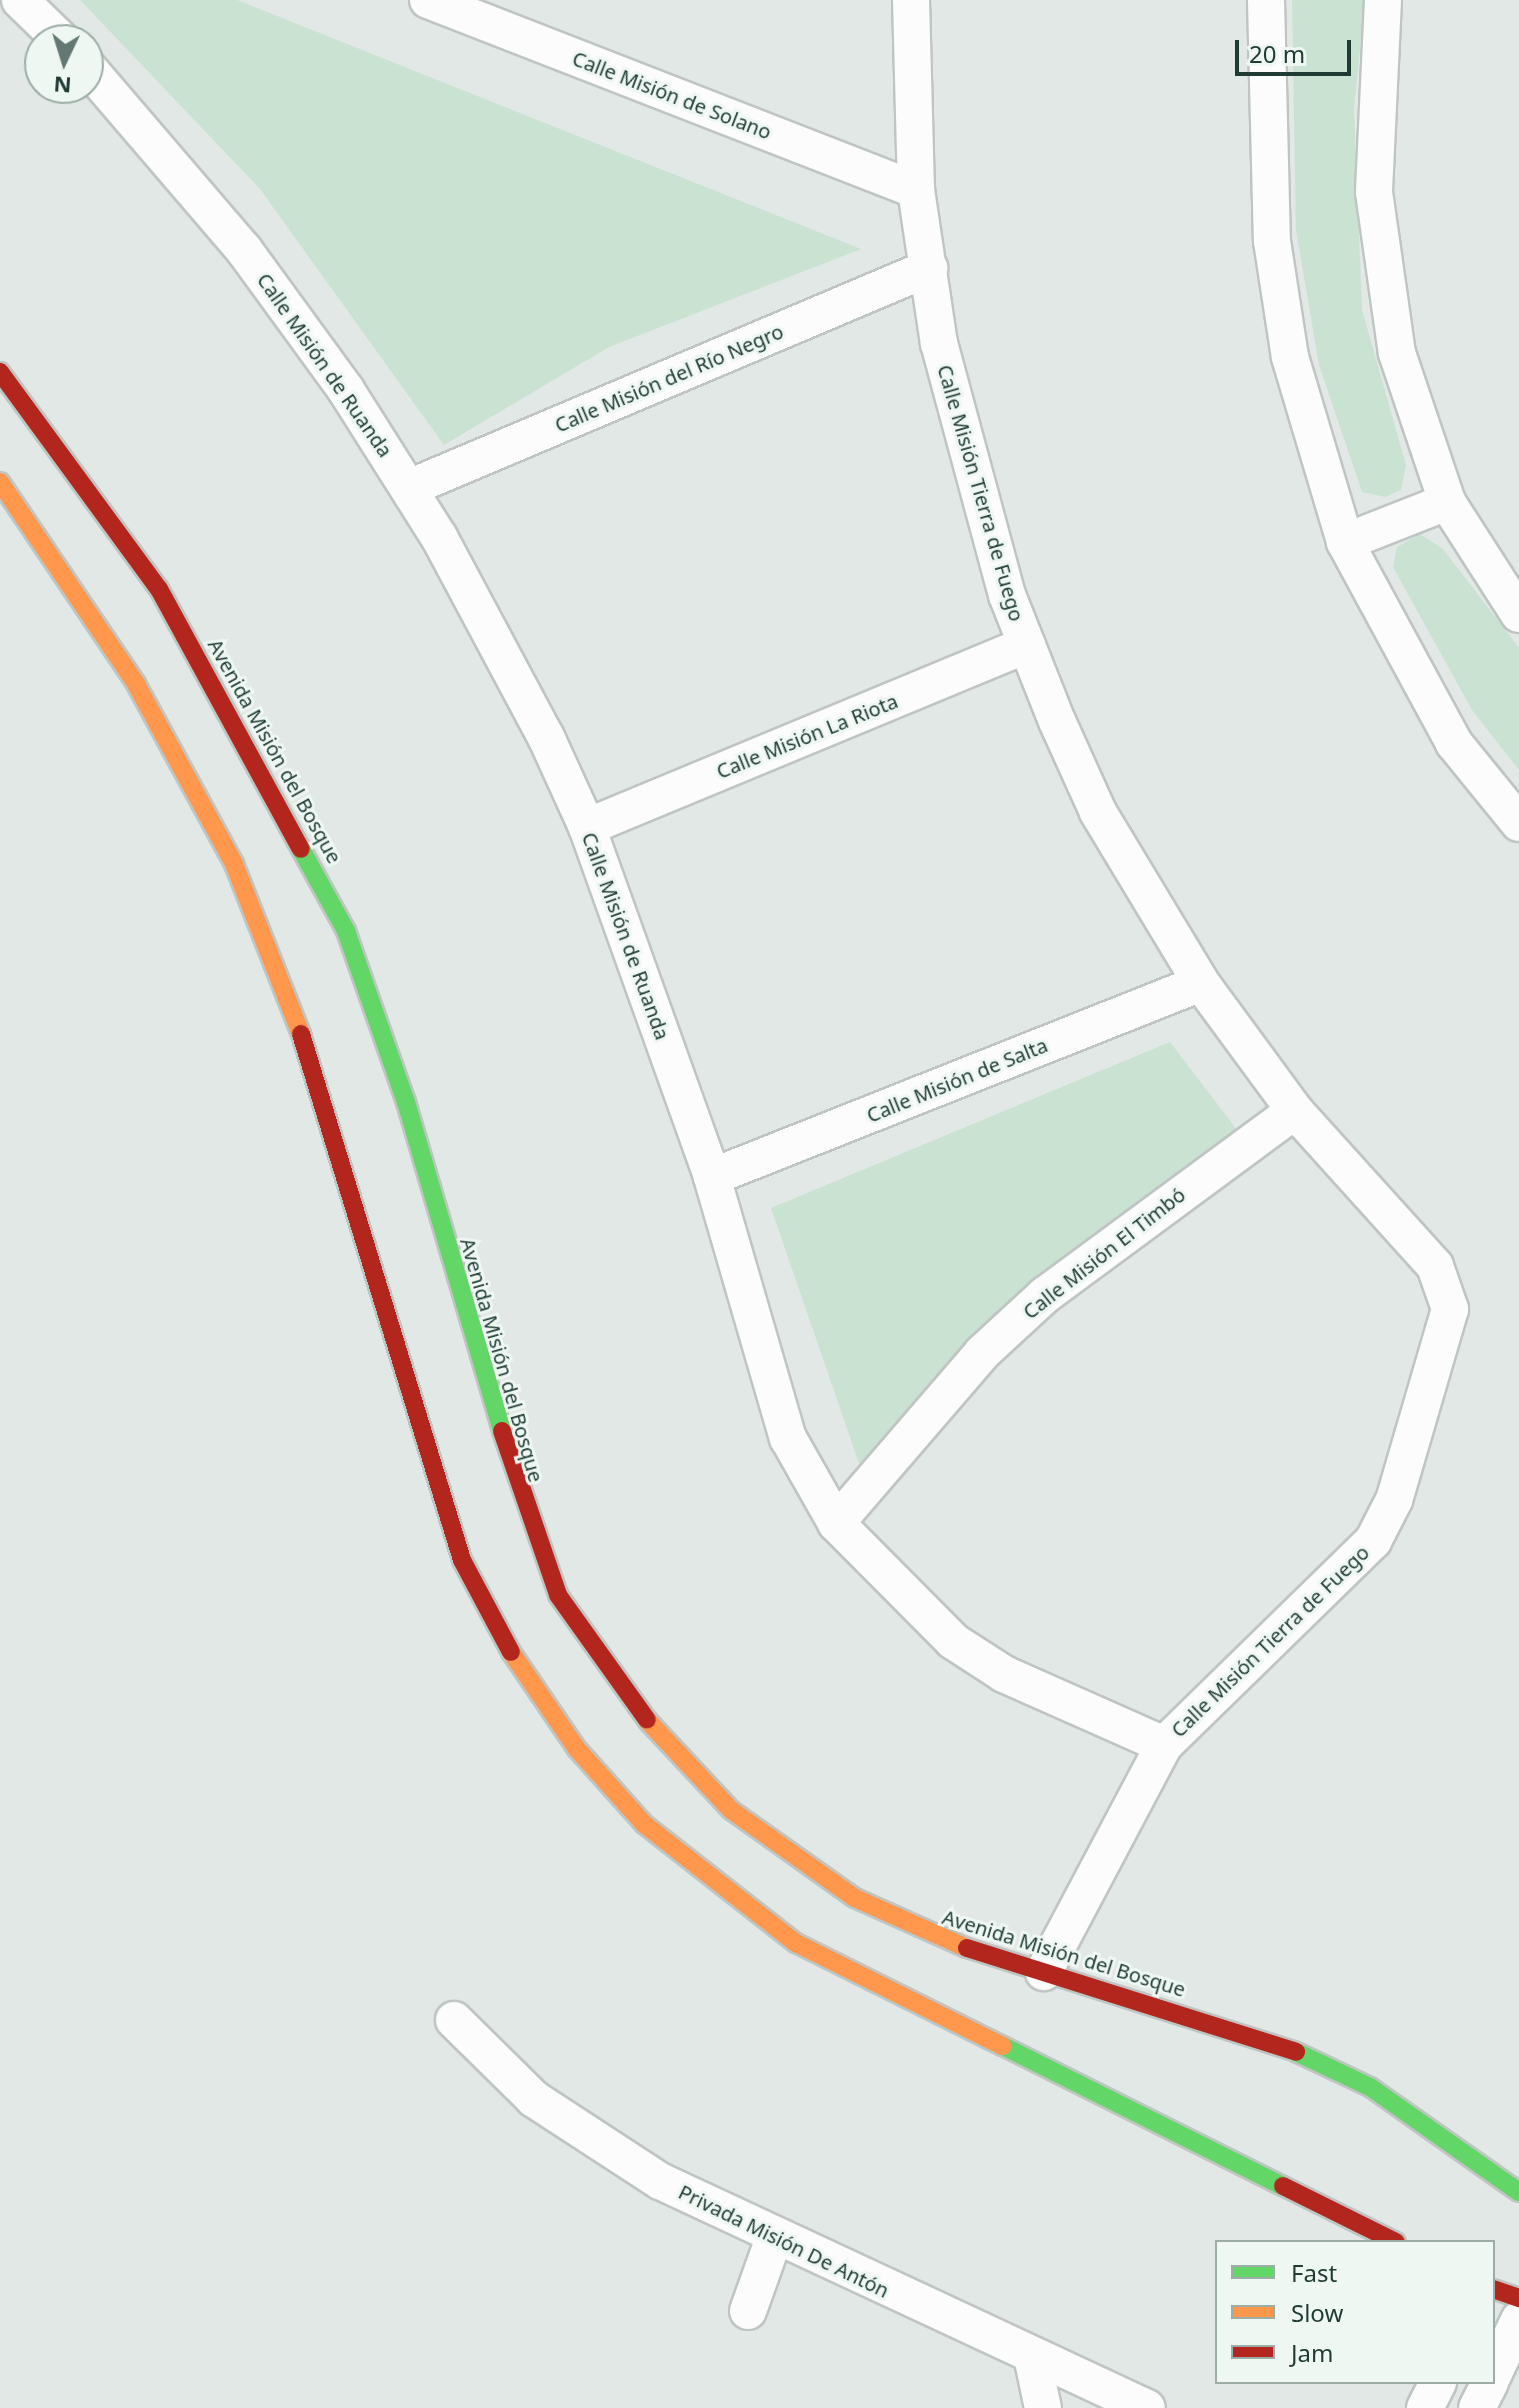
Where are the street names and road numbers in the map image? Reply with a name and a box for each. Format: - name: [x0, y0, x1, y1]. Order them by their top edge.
- street label: Calle Misión de Solano: [569, 46, 775, 144]
- street label: Calle Misión de Ruanda: [252, 268, 398, 462]
- street label: Calle Misión del Río Negro: [551, 319, 787, 437]
- street label: Calle Misión Tierra de Fuego: [933, 362, 1029, 624]
- street label: Avenida Misión del Bosque: [203, 635, 347, 867]
- street label: Calle Misión La Riota: [713, 689, 901, 783]
- street label: Calle Misión de Ruanda: [577, 829, 675, 1043]
- street label: Calle Misión de Salta: [863, 1033, 1051, 1127]
- street label: Calle Misión El Timbó: [1018, 1182, 1190, 1324]
- street label: Avenida Misión del Bosque: [456, 1235, 548, 1485]
- street label: Calle Misión Tierra de Fuego: [1166, 1540, 1374, 1742]
- street label: Avenida Misión del Bosque: [940, 1905, 1188, 2001]
- street label: Privada Misión De Antón: [675, 2180, 893, 2302]

